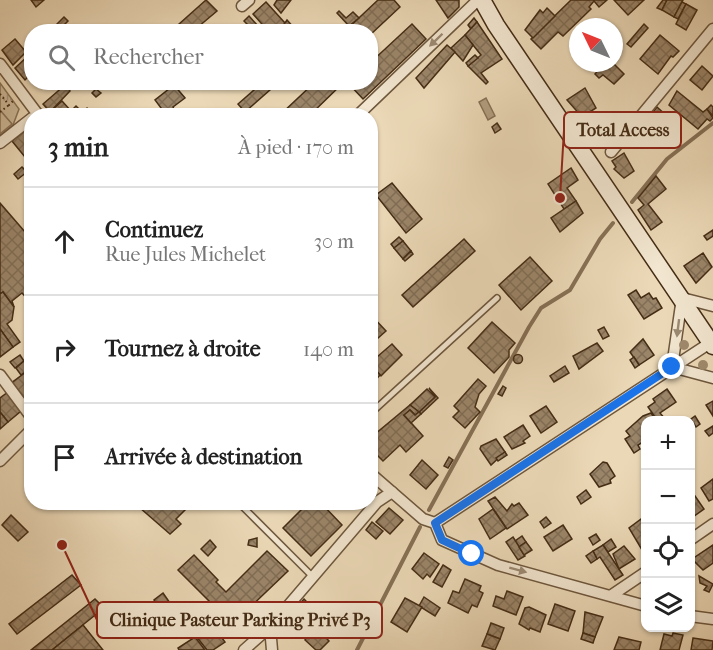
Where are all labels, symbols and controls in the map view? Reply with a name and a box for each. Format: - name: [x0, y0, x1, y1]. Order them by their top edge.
- north arrow: [569, 18, 623, 72]
- search box: [24, 24, 378, 90]
- one-way arrow: [429, 33, 443, 47]
- icon: search: [45, 41, 78, 74]
- text: Rechercher: [93, 44, 204, 70]
- callout: Total Access: [564, 112, 681, 148]
- text: Total Access: [576, 120, 670, 141]
- text: 3 min: [48, 132, 109, 163]
- text: À pied · 170 m: [238, 136, 354, 159]
- text: Continuez: [105, 217, 203, 243]
- icon: ahead: [48, 225, 81, 258]
- text: 30 m: [314, 230, 354, 253]
- text: Rue Jules Michelet: [105, 243, 266, 266]
- one-way arrow: [673, 318, 683, 337]
- icon: right: [48, 333, 81, 366]
- text: Tournez à droite: [105, 336, 261, 362]
- text: 140 m: [303, 338, 354, 361]
- route end: [658, 353, 684, 379]
- map controls: [641, 416, 695, 632]
- button: +: [641, 416, 695, 470]
- icon: arrive: [48, 441, 81, 474]
- text: Arrivée à destination: [105, 444, 302, 470]
- button: −: [641, 470, 695, 524]
- button: locate: [641, 524, 695, 578]
- route start: [458, 540, 484, 566]
- one-way arrow: [509, 566, 527, 575]
- button: layers: [641, 578, 695, 632]
- callout: Clinique Pasteur Parking Privé P3: [97, 602, 382, 638]
- text: Clinique Pasteur Parking Privé P3: [109, 610, 371, 631]

